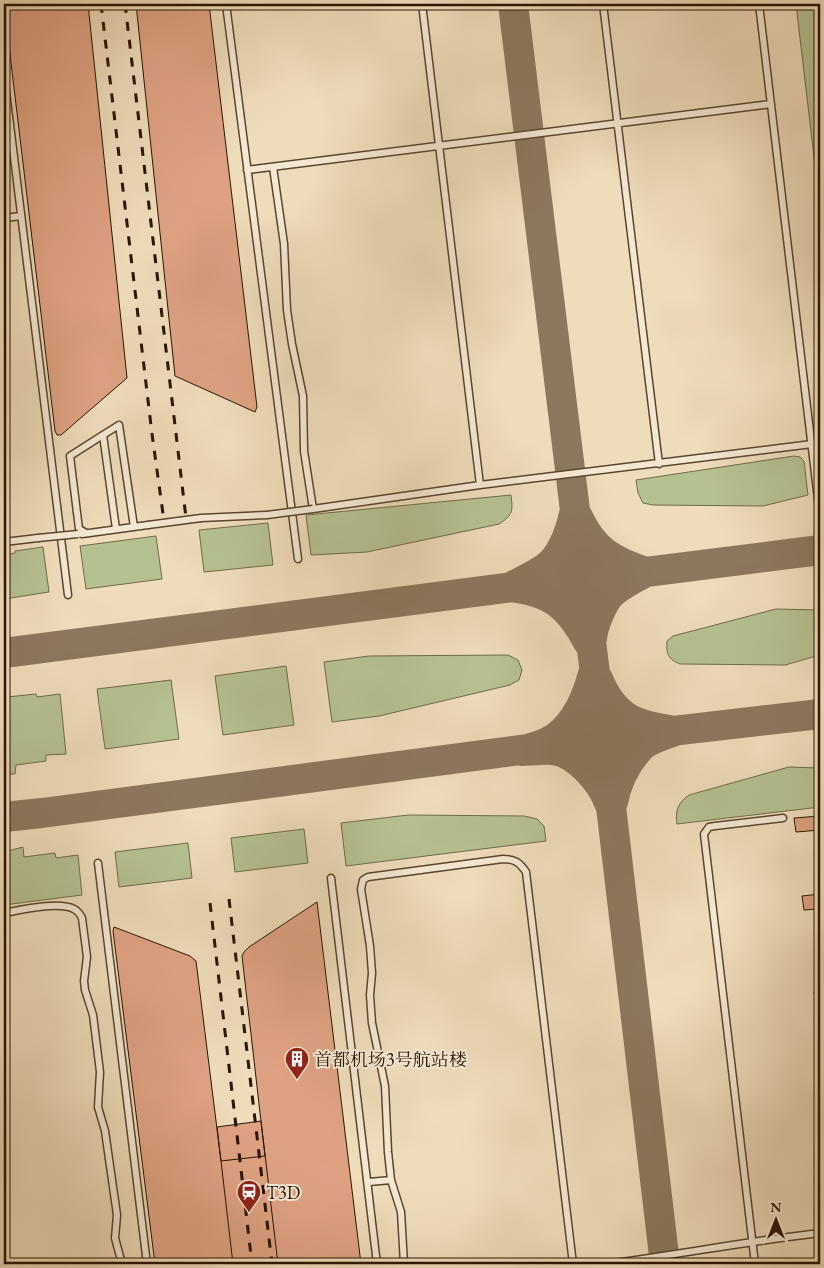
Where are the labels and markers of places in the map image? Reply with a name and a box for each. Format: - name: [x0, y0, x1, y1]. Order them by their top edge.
- building icon: 首都机场3号航站楼: [284, 1046, 310, 1080]
- place label: 首都机场3号航站楼: [314, 1048, 467, 1071]
- station icon: T3D: [236, 1179, 262, 1213]
- place label: T3D: [266, 1181, 300, 1204]

